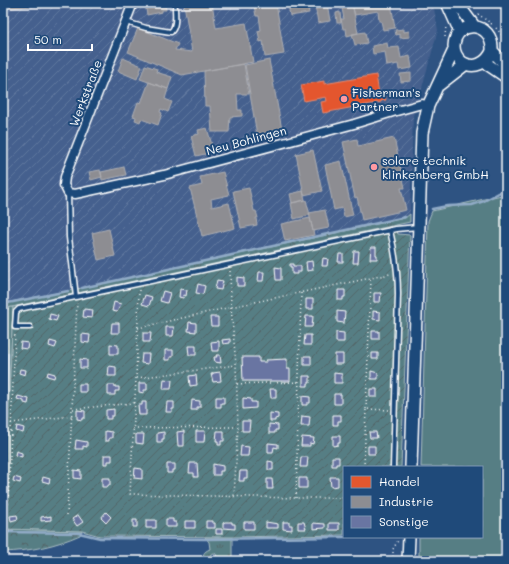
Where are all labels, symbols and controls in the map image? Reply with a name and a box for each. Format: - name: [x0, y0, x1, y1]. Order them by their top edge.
- scale bar: [28, 26, 92, 52]
- text: 50 m: [34, 31, 62, 47]
- street label: Werkstraße: [65, 57, 105, 129]
- place label: Fisherman's Partner: [352, 84, 421, 114]
- marker: Fisherman's Partner: [339, 94, 349, 104]
- street label: Neu Bohlingen: [204, 122, 288, 158]
- place label: solare technik klinkenberg GmbH: [382, 152, 489, 182]
- marker: solare technik klinkenberg GmbH: [369, 162, 379, 172]
- legend: [343, 466, 483, 538]
- text: Handel: [379, 473, 420, 489]
- text: Industrie: [379, 493, 433, 509]
- text: Sonstige: [379, 513, 429, 529]

